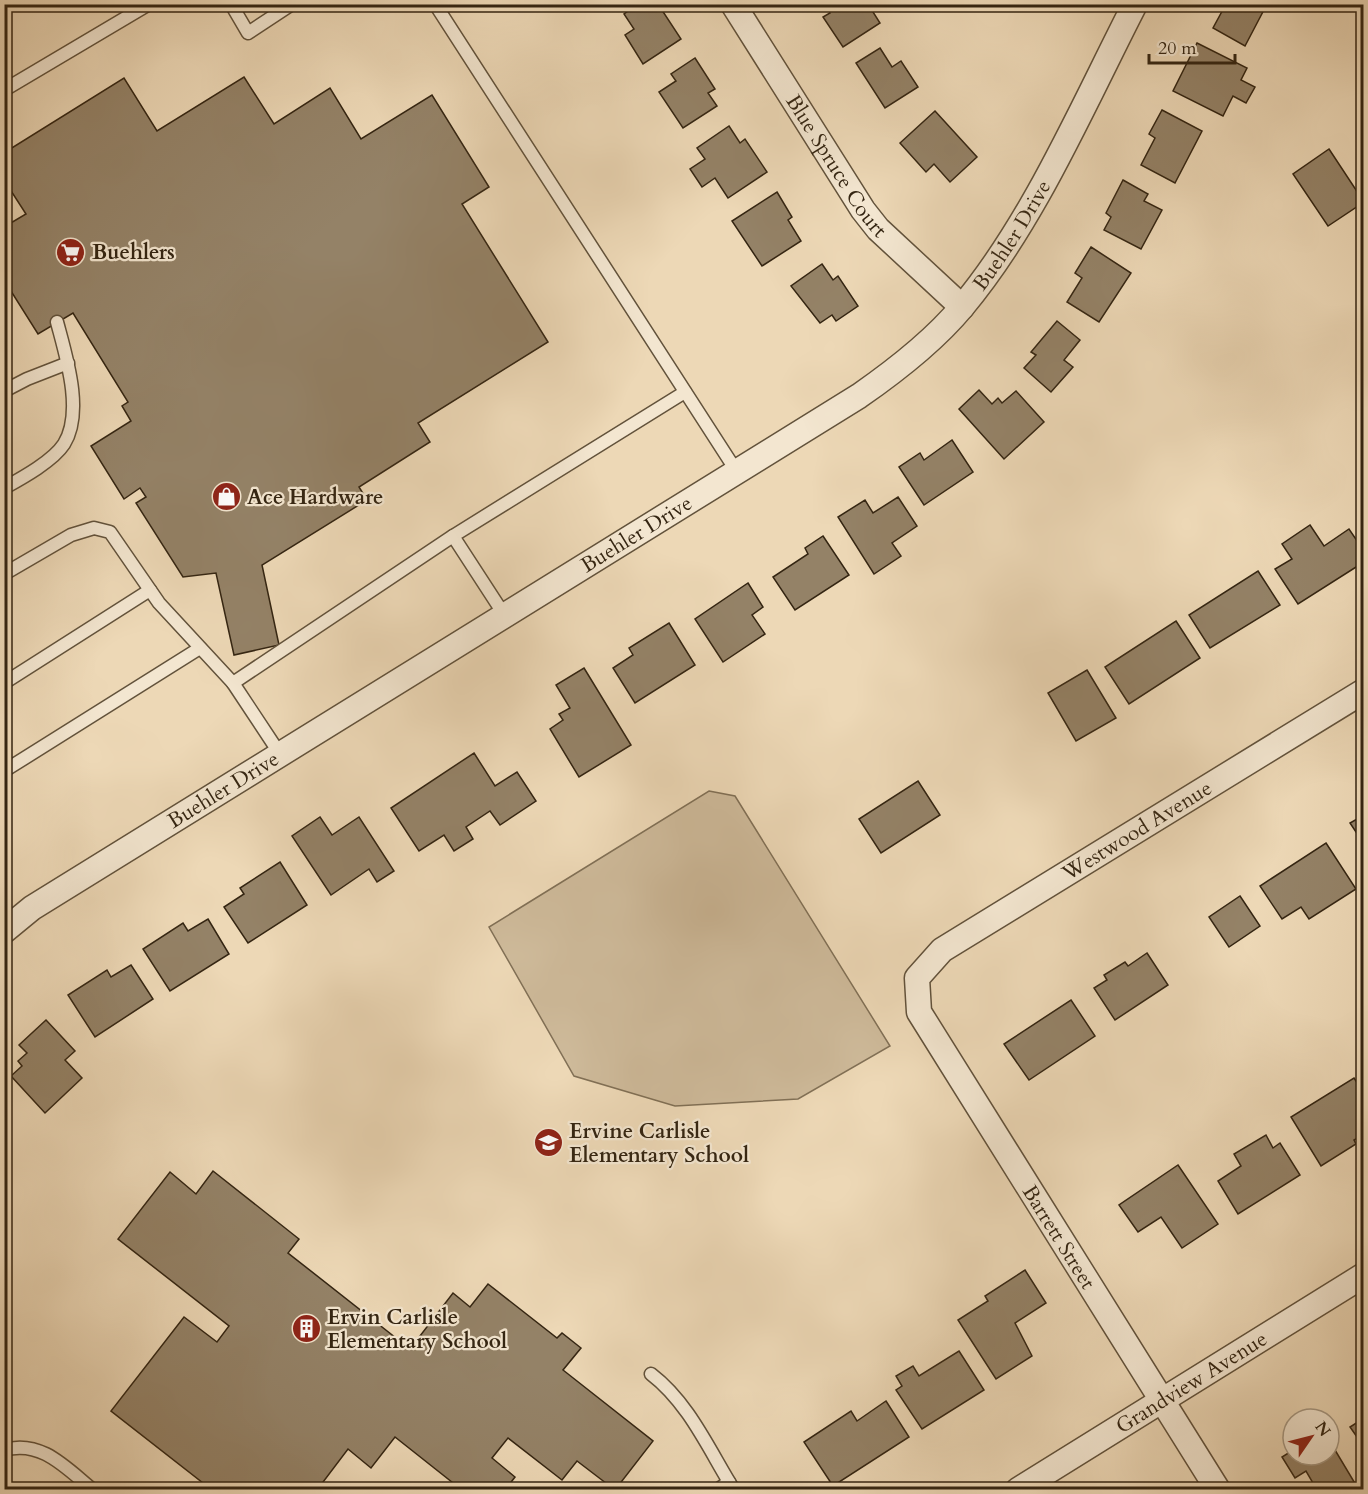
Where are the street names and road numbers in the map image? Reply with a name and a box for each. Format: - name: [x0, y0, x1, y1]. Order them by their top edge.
- street label: Blue Spruce Court: [779, 89, 893, 245]
- street label: Buehler Drive: [966, 175, 1058, 297]
- street label: Buehler Drive: [575, 489, 698, 580]
- street label: Buehler Drive: [162, 745, 285, 836]
- street label: Westwood Avenue: [1056, 774, 1218, 888]
- street label: Barrett Street: [1015, 1180, 1102, 1295]
- street label: Grandview Avenue: [1110, 1325, 1273, 1441]

